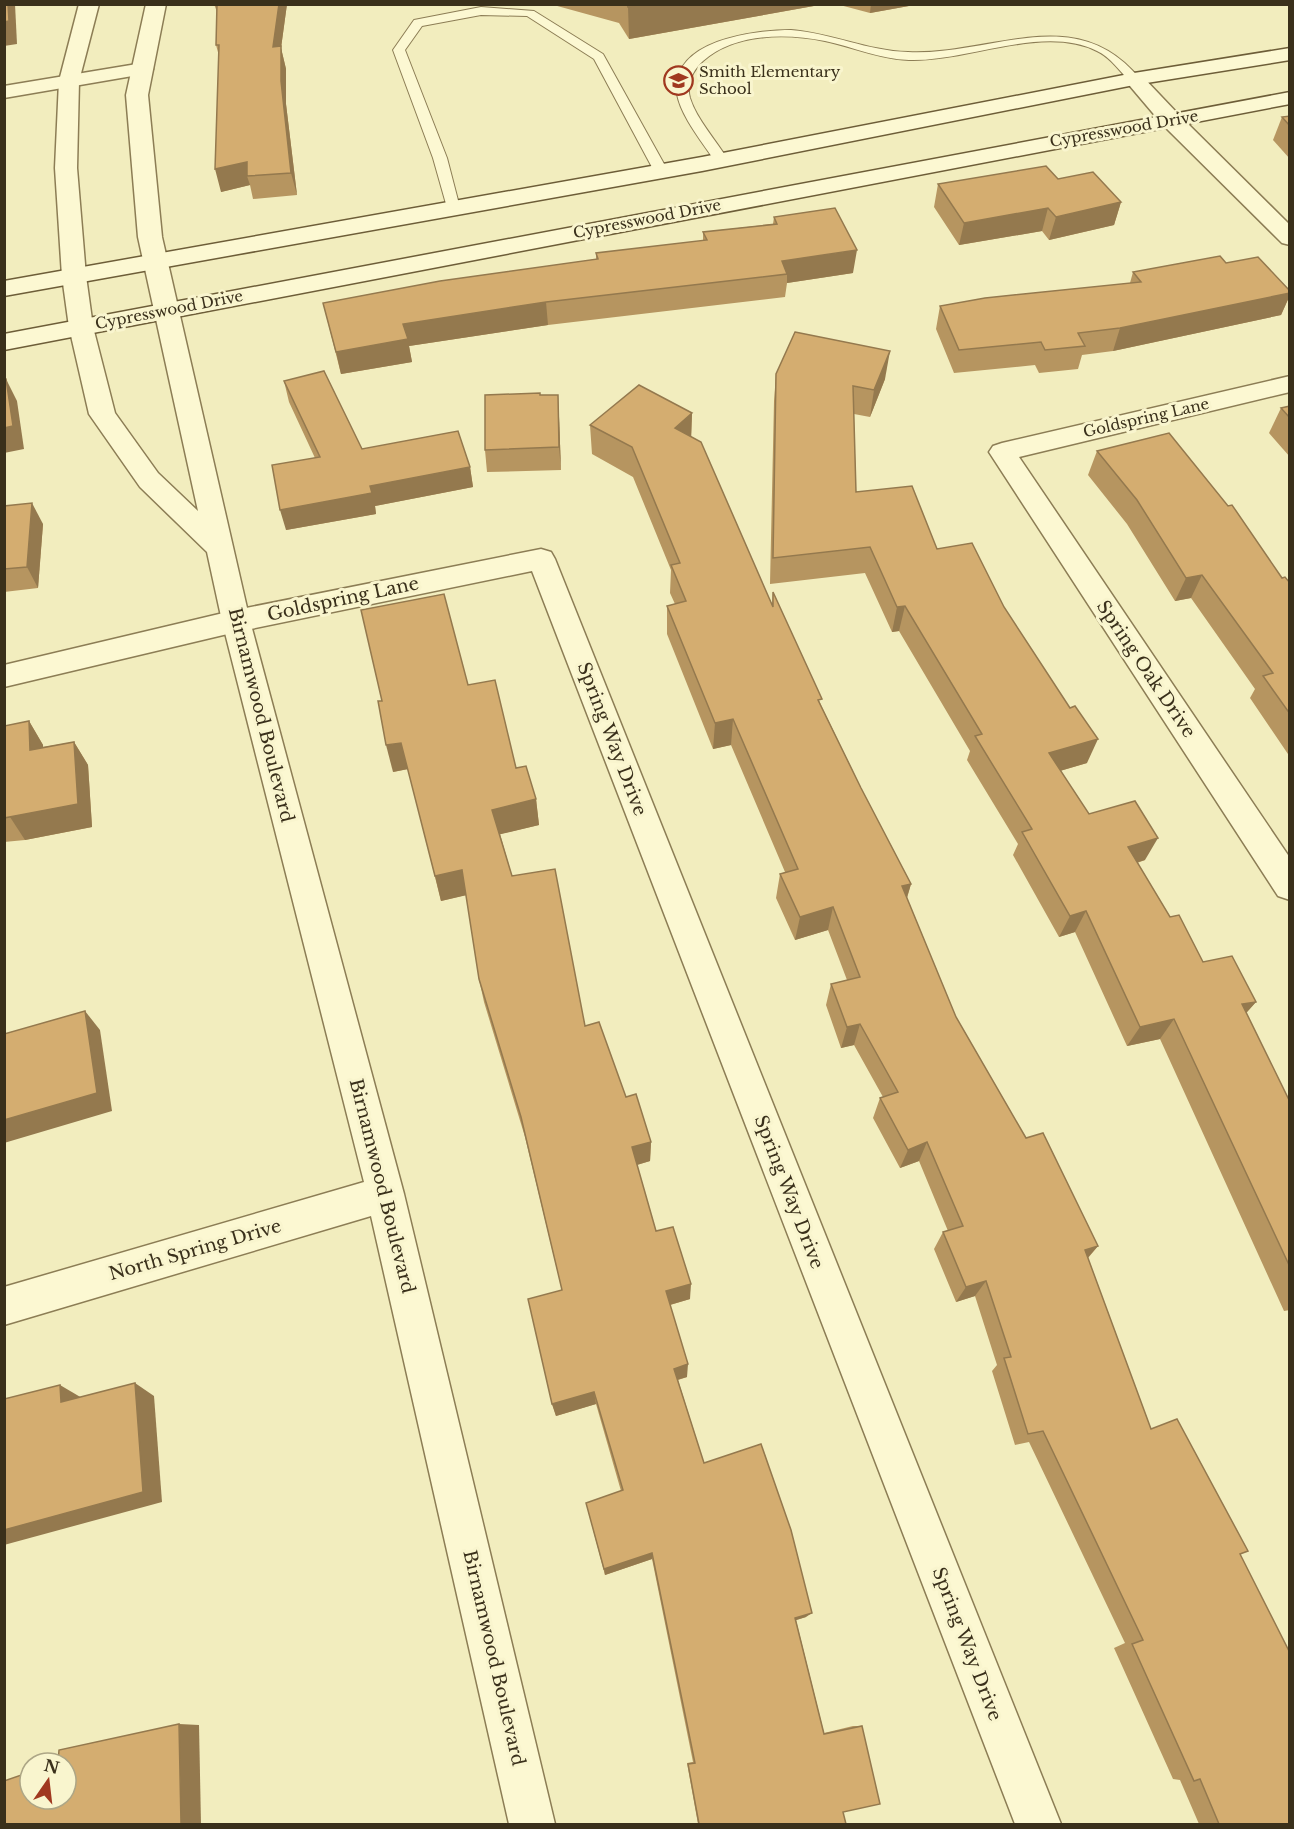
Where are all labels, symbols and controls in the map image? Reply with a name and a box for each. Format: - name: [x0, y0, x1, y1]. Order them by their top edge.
- place label: Smith Elementary School: [699, 62, 841, 98]
- school or university icon: Smith Elementary School: [662, 65, 694, 97]
- street label: Cypresswood Drive: [1048, 106, 1200, 151]
- street label: Cypresswood Drive: [571, 195, 723, 242]
- street label: Cypresswood Drive: [93, 286, 245, 333]
- street label: Goldspring Lane: [1081, 394, 1211, 441]
- street label: Goldspring Lane: [265, 572, 421, 626]
- street label: Spring Oak Drive: [1092, 596, 1200, 742]
- street label: Birnamwood Boulevard: [224, 605, 298, 825]
- street label: Spring Way Drive: [573, 659, 651, 819]
- street label: Birnamwood Boulevard: [345, 1076, 419, 1296]
- street label: Spring Way Drive: [750, 1112, 828, 1272]
- street label: North Spring Drive: [106, 1215, 284, 1285]
- street label: Birnamwood Boulevard: [458, 1548, 530, 1768]
- street label: Spring Way Drive: [928, 1564, 1006, 1724]
- north arrow: [18, 1751, 78, 1811]
- text: N: [42, 1755, 61, 1778]

